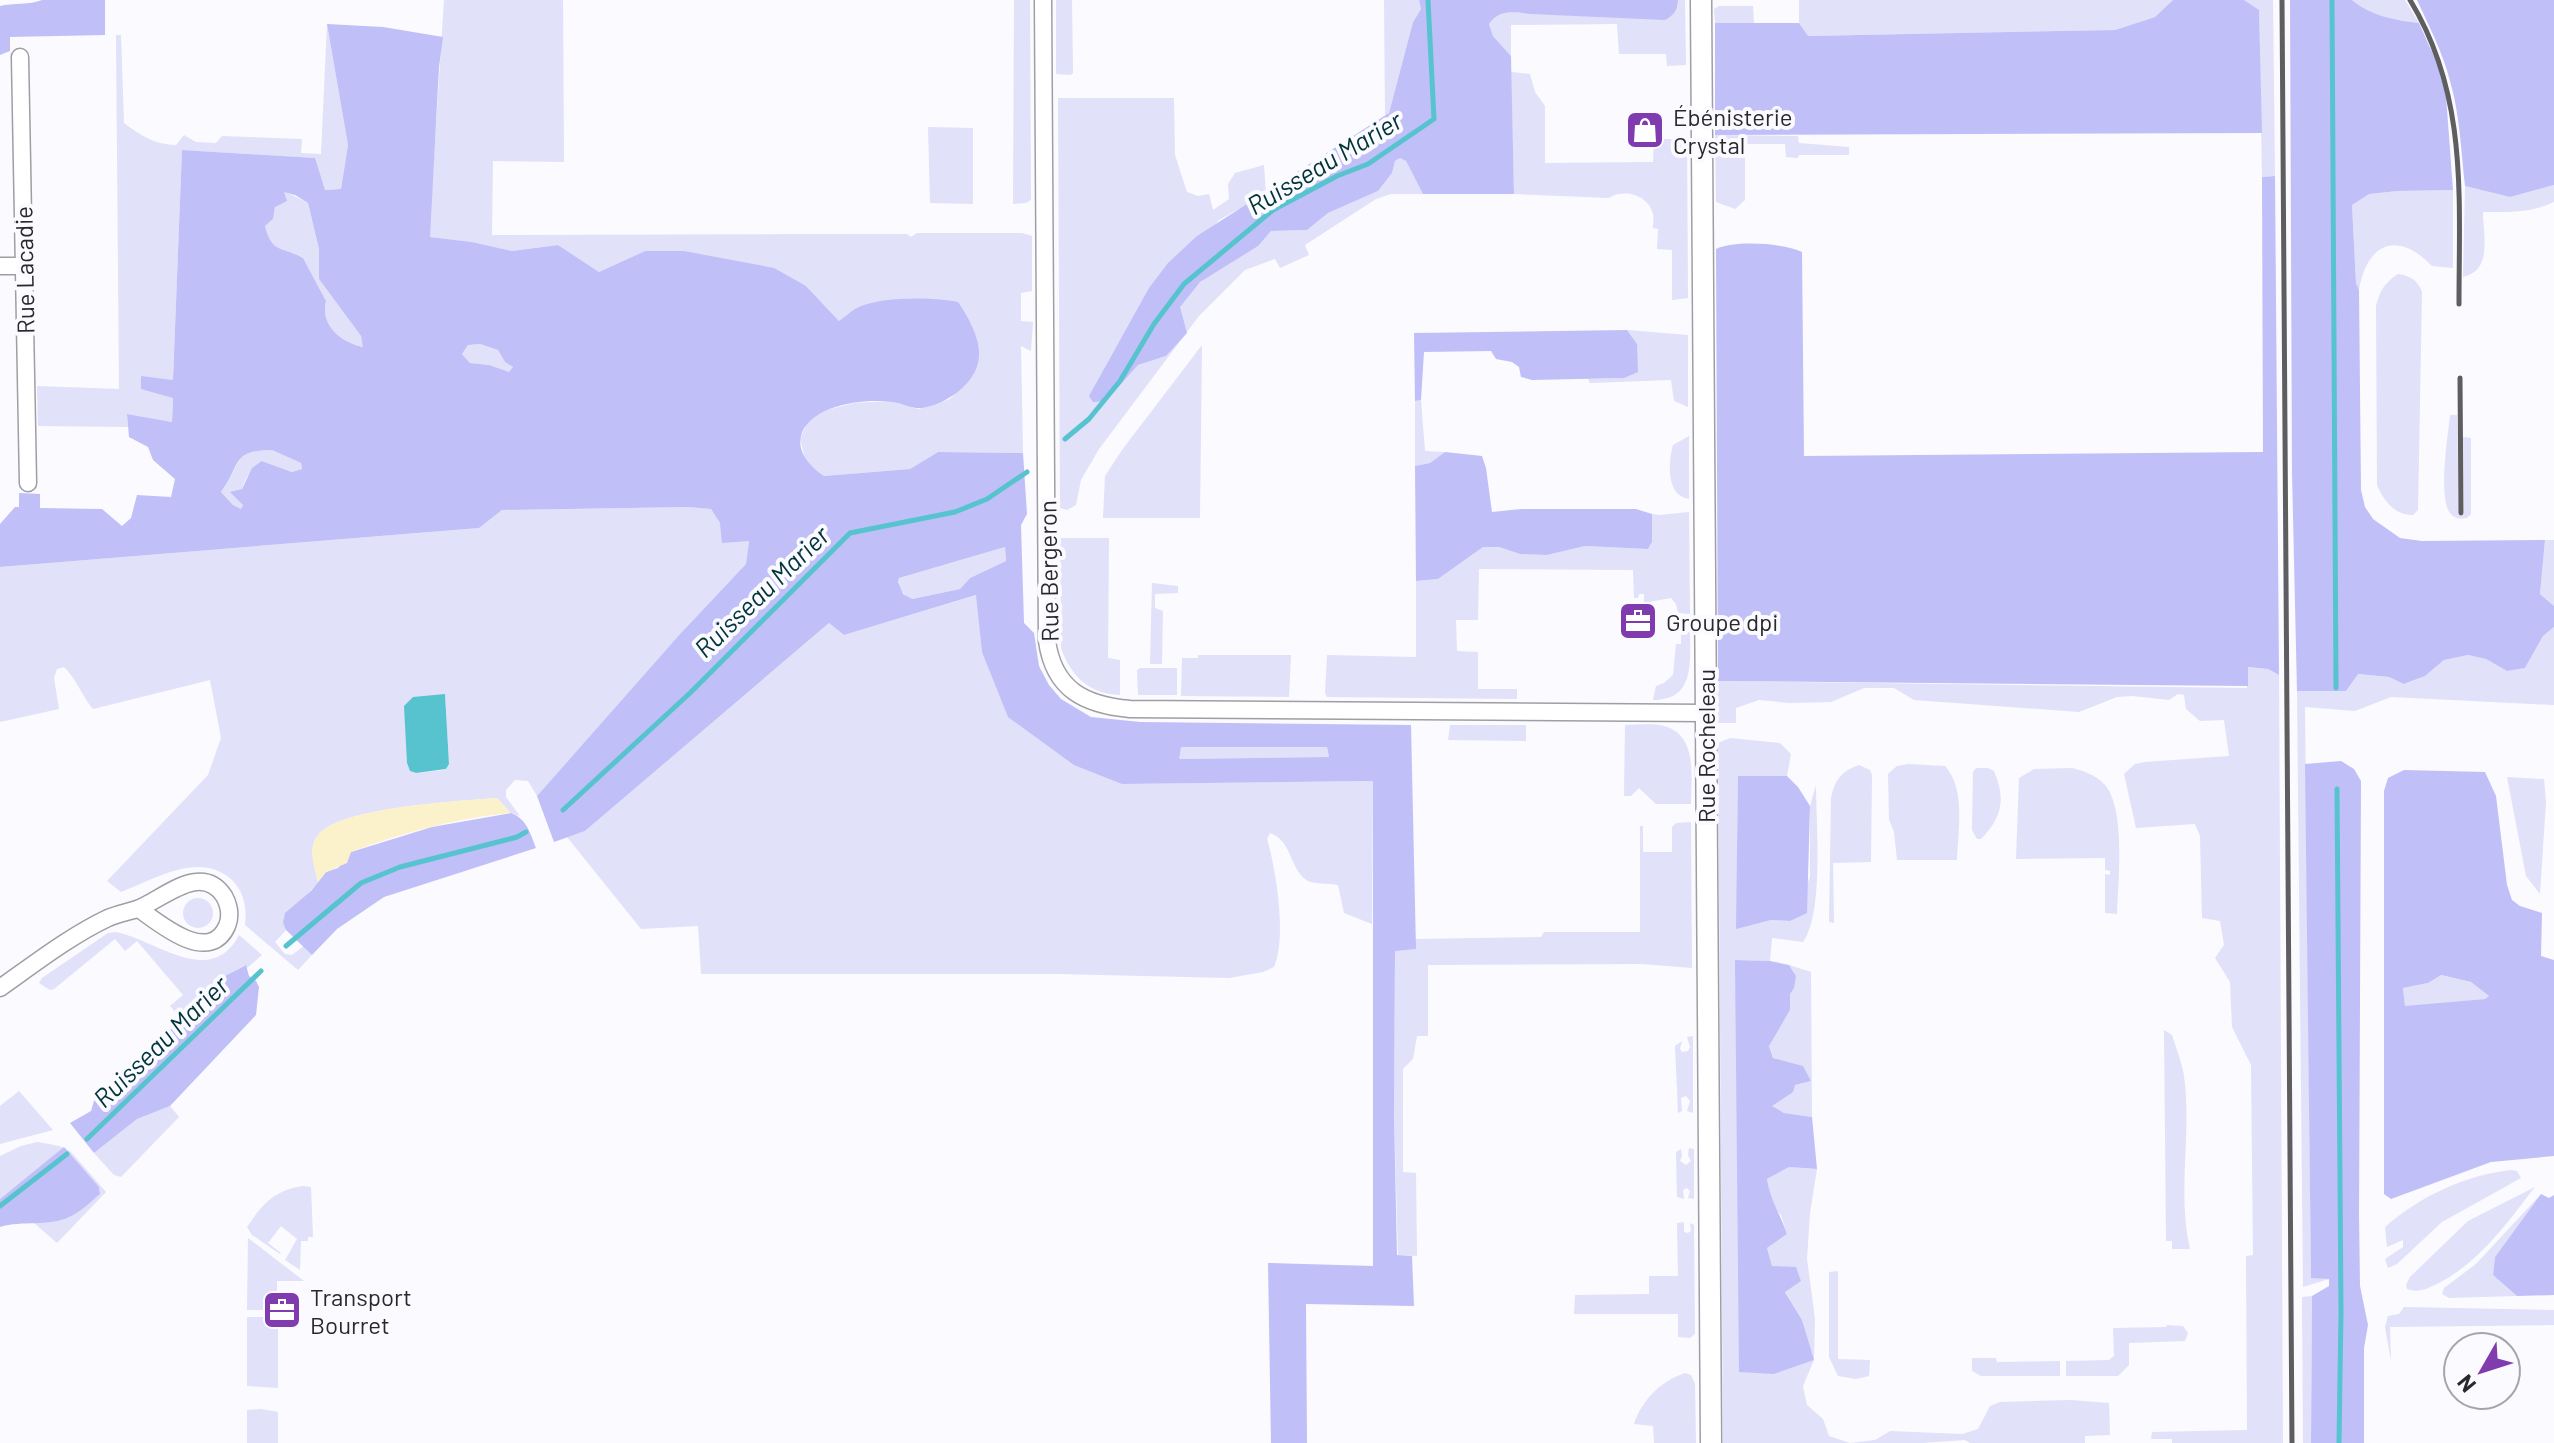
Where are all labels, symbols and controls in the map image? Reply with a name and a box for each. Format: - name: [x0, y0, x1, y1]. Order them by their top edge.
- place label: Ébénisterie Crystal: [1673, 102, 1793, 159]
- water label: Ruisseau Marier: [1241, 103, 1408, 220]
- shop icon: Ébénisterie Crystal: [1624, 109, 1666, 151]
- street label: Rue Lacadie: [8, 206, 40, 334]
- street label: Rue Bergeron: [1032, 500, 1064, 642]
- water label: Ruisseau Marier: [687, 518, 835, 663]
- office icon: Groupe dpi: [1617, 600, 1659, 642]
- place label: Groupe dpi: [1666, 607, 1778, 636]
- street label: Rue Rocheleau: [1691, 669, 1720, 823]
- water label: Ruisseau Marier: [86, 968, 234, 1113]
- place label: Transport Bourret: [310, 1282, 412, 1339]
- office icon: Transport Bourret: [261, 1289, 303, 1331]
- north arrow: [2442, 1331, 2522, 1411]
- text: N: [2451, 1370, 2480, 1398]

